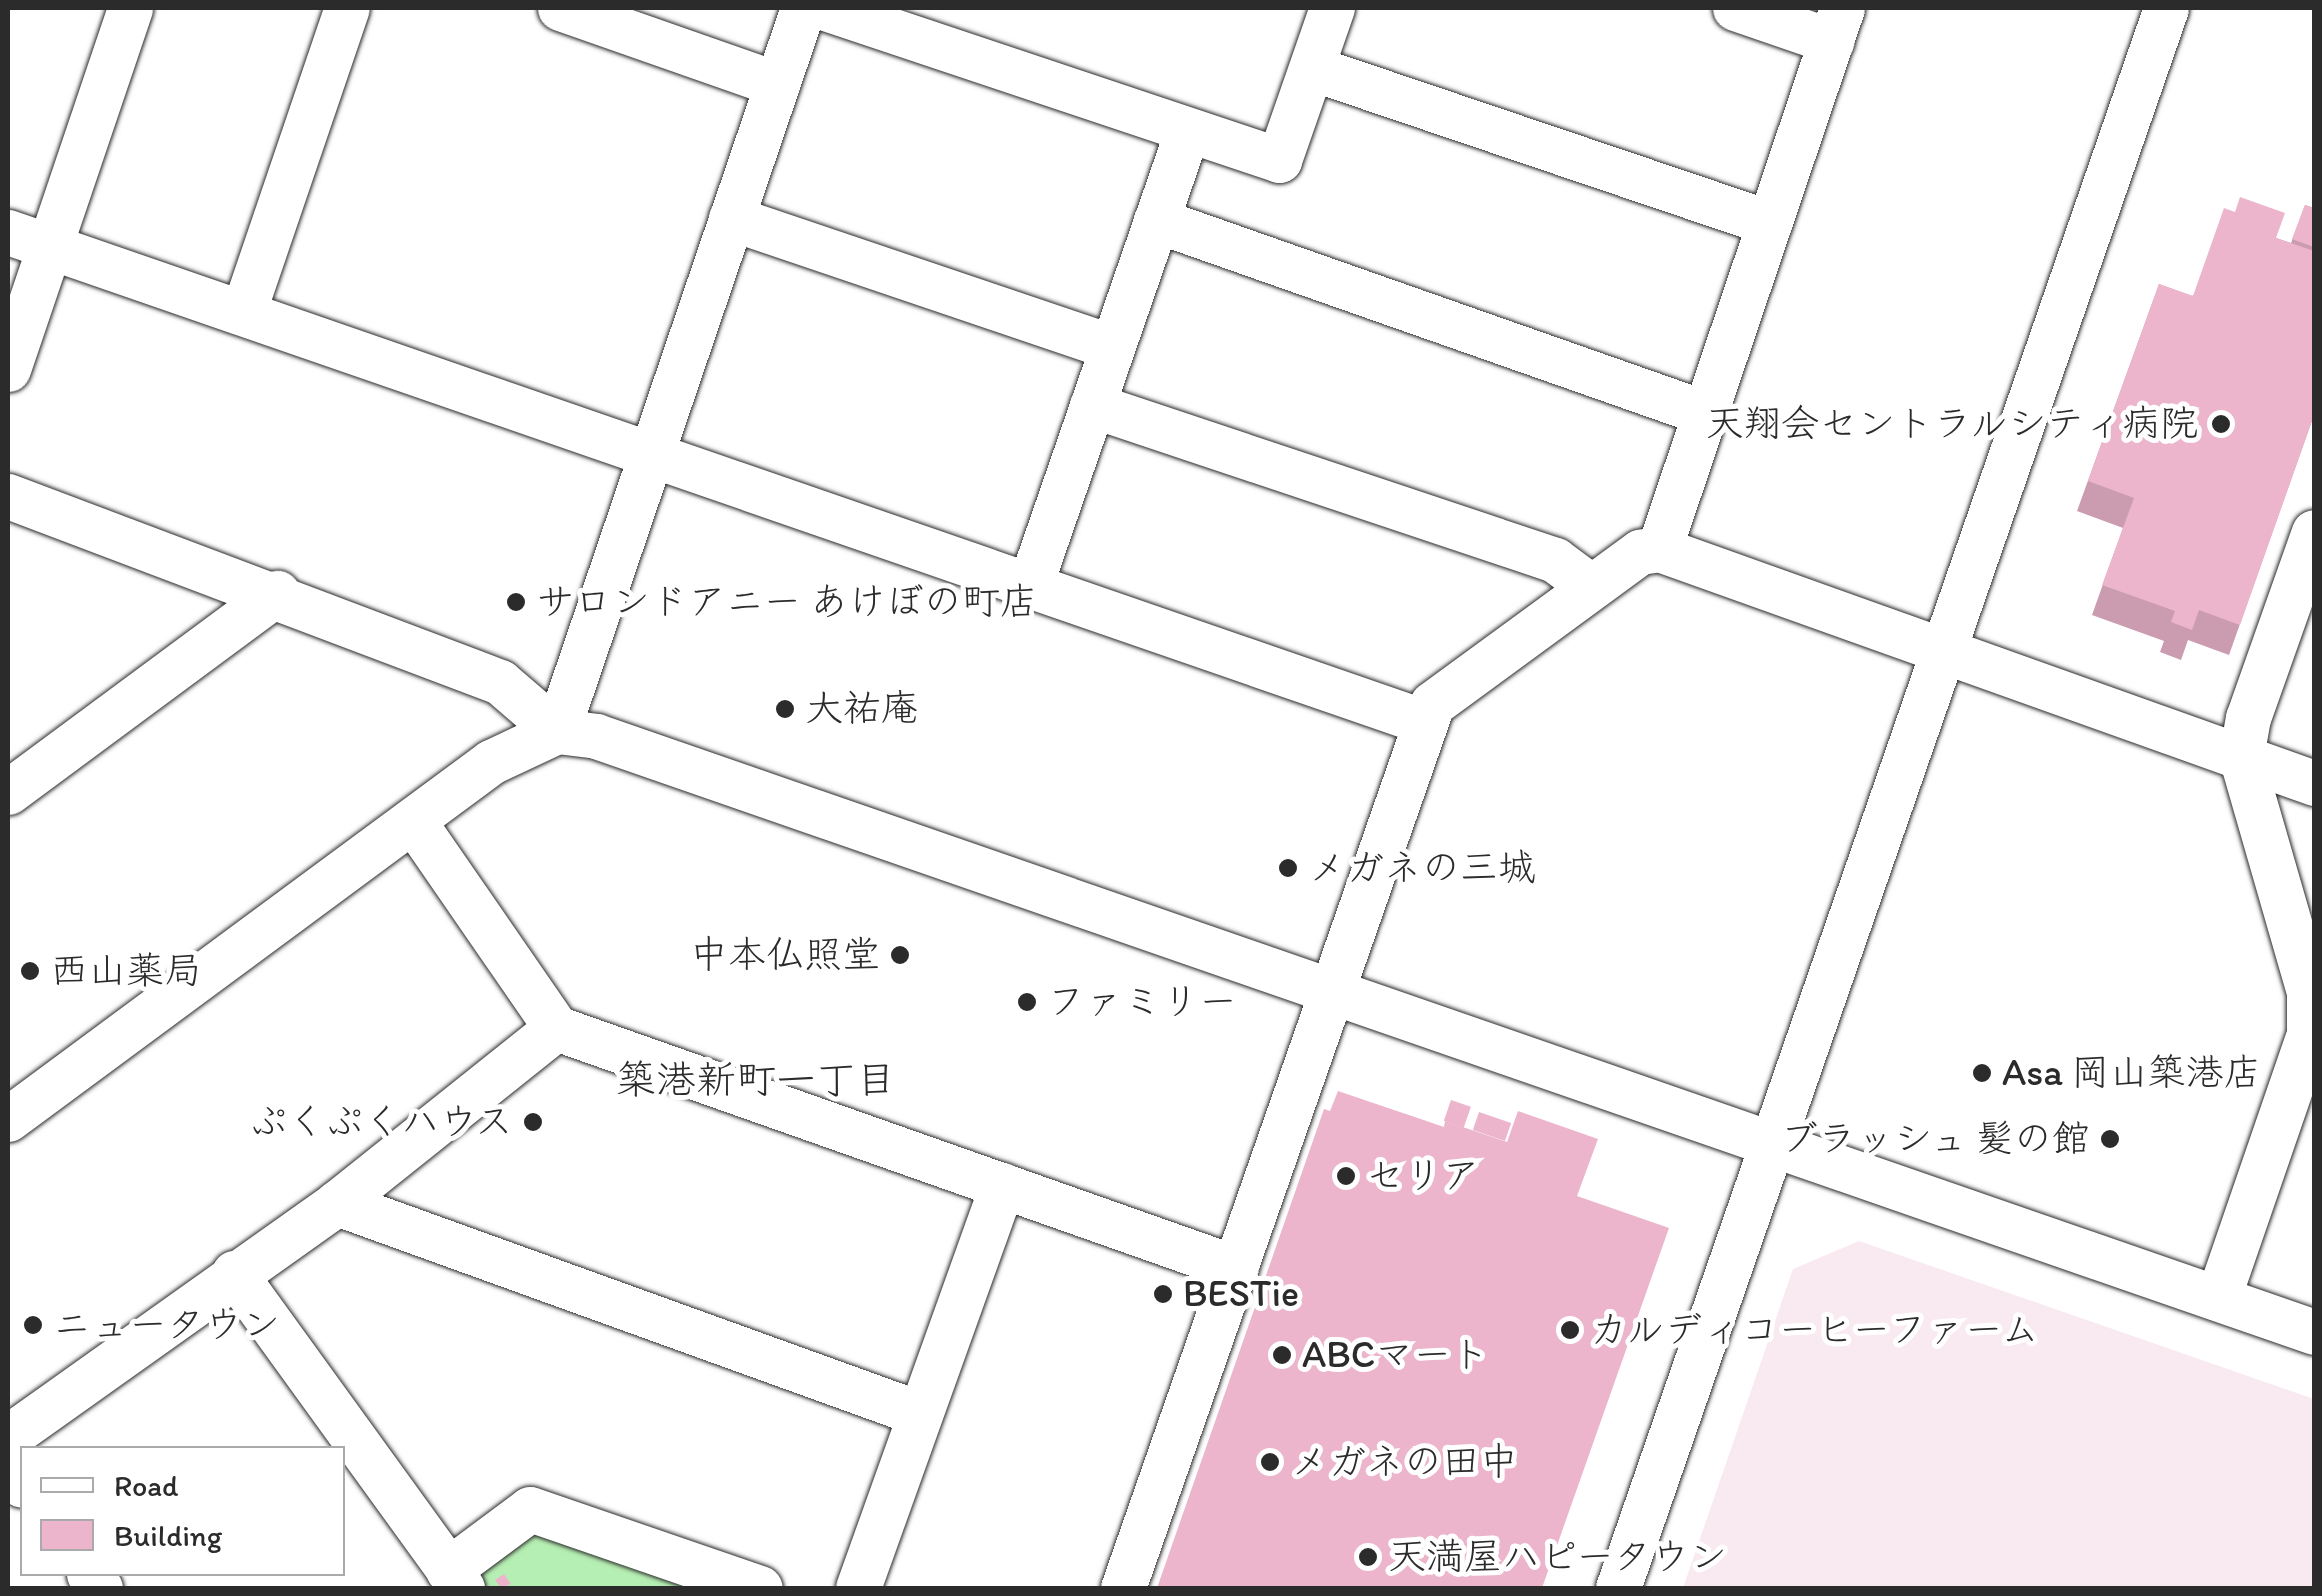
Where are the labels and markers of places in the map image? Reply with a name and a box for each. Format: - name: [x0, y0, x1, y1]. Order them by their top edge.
- place label: 天翔会セントラルシティ病院: [1704, 401, 2198, 447]
- marker: 天翔会セントラルシティ病院: [2208, 411, 2234, 437]
- place label: サロンドアニー あけぼの町店: [536, 579, 1038, 625]
- marker: サロンドアニー あけぼの町店: [505, 591, 527, 613]
- place label: 大祐庵: [805, 686, 919, 732]
- marker: 大祐庵: [774, 698, 796, 720]
- place label: メガネの三城: [1308, 845, 1536, 891]
- marker: メガネの三城: [1277, 857, 1299, 879]
- place label: 中本仏照堂: [690, 932, 880, 978]
- marker: 中本仏照堂: [889, 944, 911, 966]
- place label: 西山薬局: [50, 948, 202, 994]
- marker: 西山薬局: [19, 960, 41, 982]
- place label: ファミリー: [1047, 979, 1237, 1025]
- marker: ファミリー: [1016, 991, 1038, 1013]
- place label: Asa 岡山築港店: [2002, 1050, 2262, 1096]
- marker: Asa 岡山築港店: [1971, 1062, 1993, 1084]
- place label: ぷくぷくハウス: [247, 1099, 513, 1145]
- marker: ぷくぷくハウス: [522, 1111, 544, 1133]
- place label: ブラッシュ 髪の館: [1777, 1116, 2090, 1162]
- marker: ブラッシュ 髪の館: [2099, 1128, 2121, 1150]
- place label: セリア: [1366, 1153, 1480, 1199]
- marker: セリア: [1335, 1165, 1357, 1187]
- place label: BESTie: [1183, 1271, 1299, 1317]
- marker: BESTie: [1152, 1283, 1174, 1305]
- place label: ニュータウン: [53, 1302, 281, 1348]
- place label: カルディコーヒーファーム: [1590, 1307, 2044, 1353]
- marker: ニュータウン: [22, 1314, 44, 1336]
- marker: カルディコーヒーファーム: [1559, 1319, 1581, 1341]
- place label: ABCマート: [1302, 1332, 1489, 1378]
- marker: ABCマート: [1271, 1344, 1293, 1366]
- place label: メガネの田中: [1290, 1439, 1518, 1485]
- marker: メガネの田中: [1259, 1451, 1281, 1473]
- place label: 天満屋ハピータウン: [1388, 1534, 1728, 1580]
- marker: 天満屋ハピータウン: [1357, 1546, 1379, 1568]

